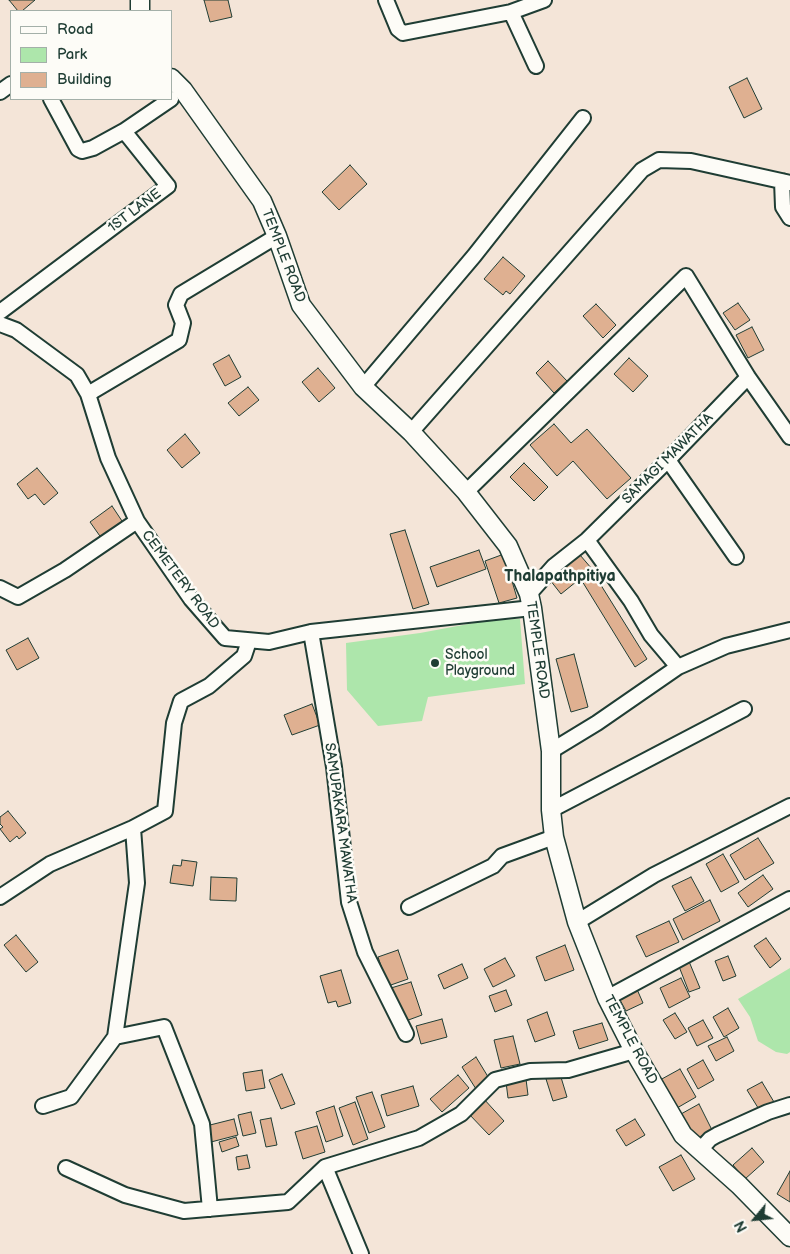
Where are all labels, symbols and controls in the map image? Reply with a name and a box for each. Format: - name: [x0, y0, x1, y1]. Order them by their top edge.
- legend: [10, 10, 172, 100]
- text: Road: [57, 20, 93, 39]
- text: Park: [57, 45, 87, 64]
- text: Building: [57, 70, 112, 89]
- street label: 1ST LANE: [105, 186, 165, 236]
- street label: TEMPLE ROAD: [258, 207, 308, 305]
- street label: SAMAGI MAWATHA: [619, 410, 717, 508]
- street label: CEMETERY ROAD: [137, 527, 223, 633]
- district label: Thalapathpitiya: [504, 567, 616, 587]
- street label: TEMPLE ROAD: [522, 600, 552, 700]
- place label: School Playground: [445, 647, 515, 680]
- marker: School Playground: [429, 657, 441, 669]
- street label: SAMUPAKARA MAWATHA: [320, 742, 360, 904]
- street label: TEMPLE ROAD: [599, 993, 661, 1087]
- north arrow: [730, 1194, 780, 1244]
- text: N: [731, 1218, 751, 1235]

